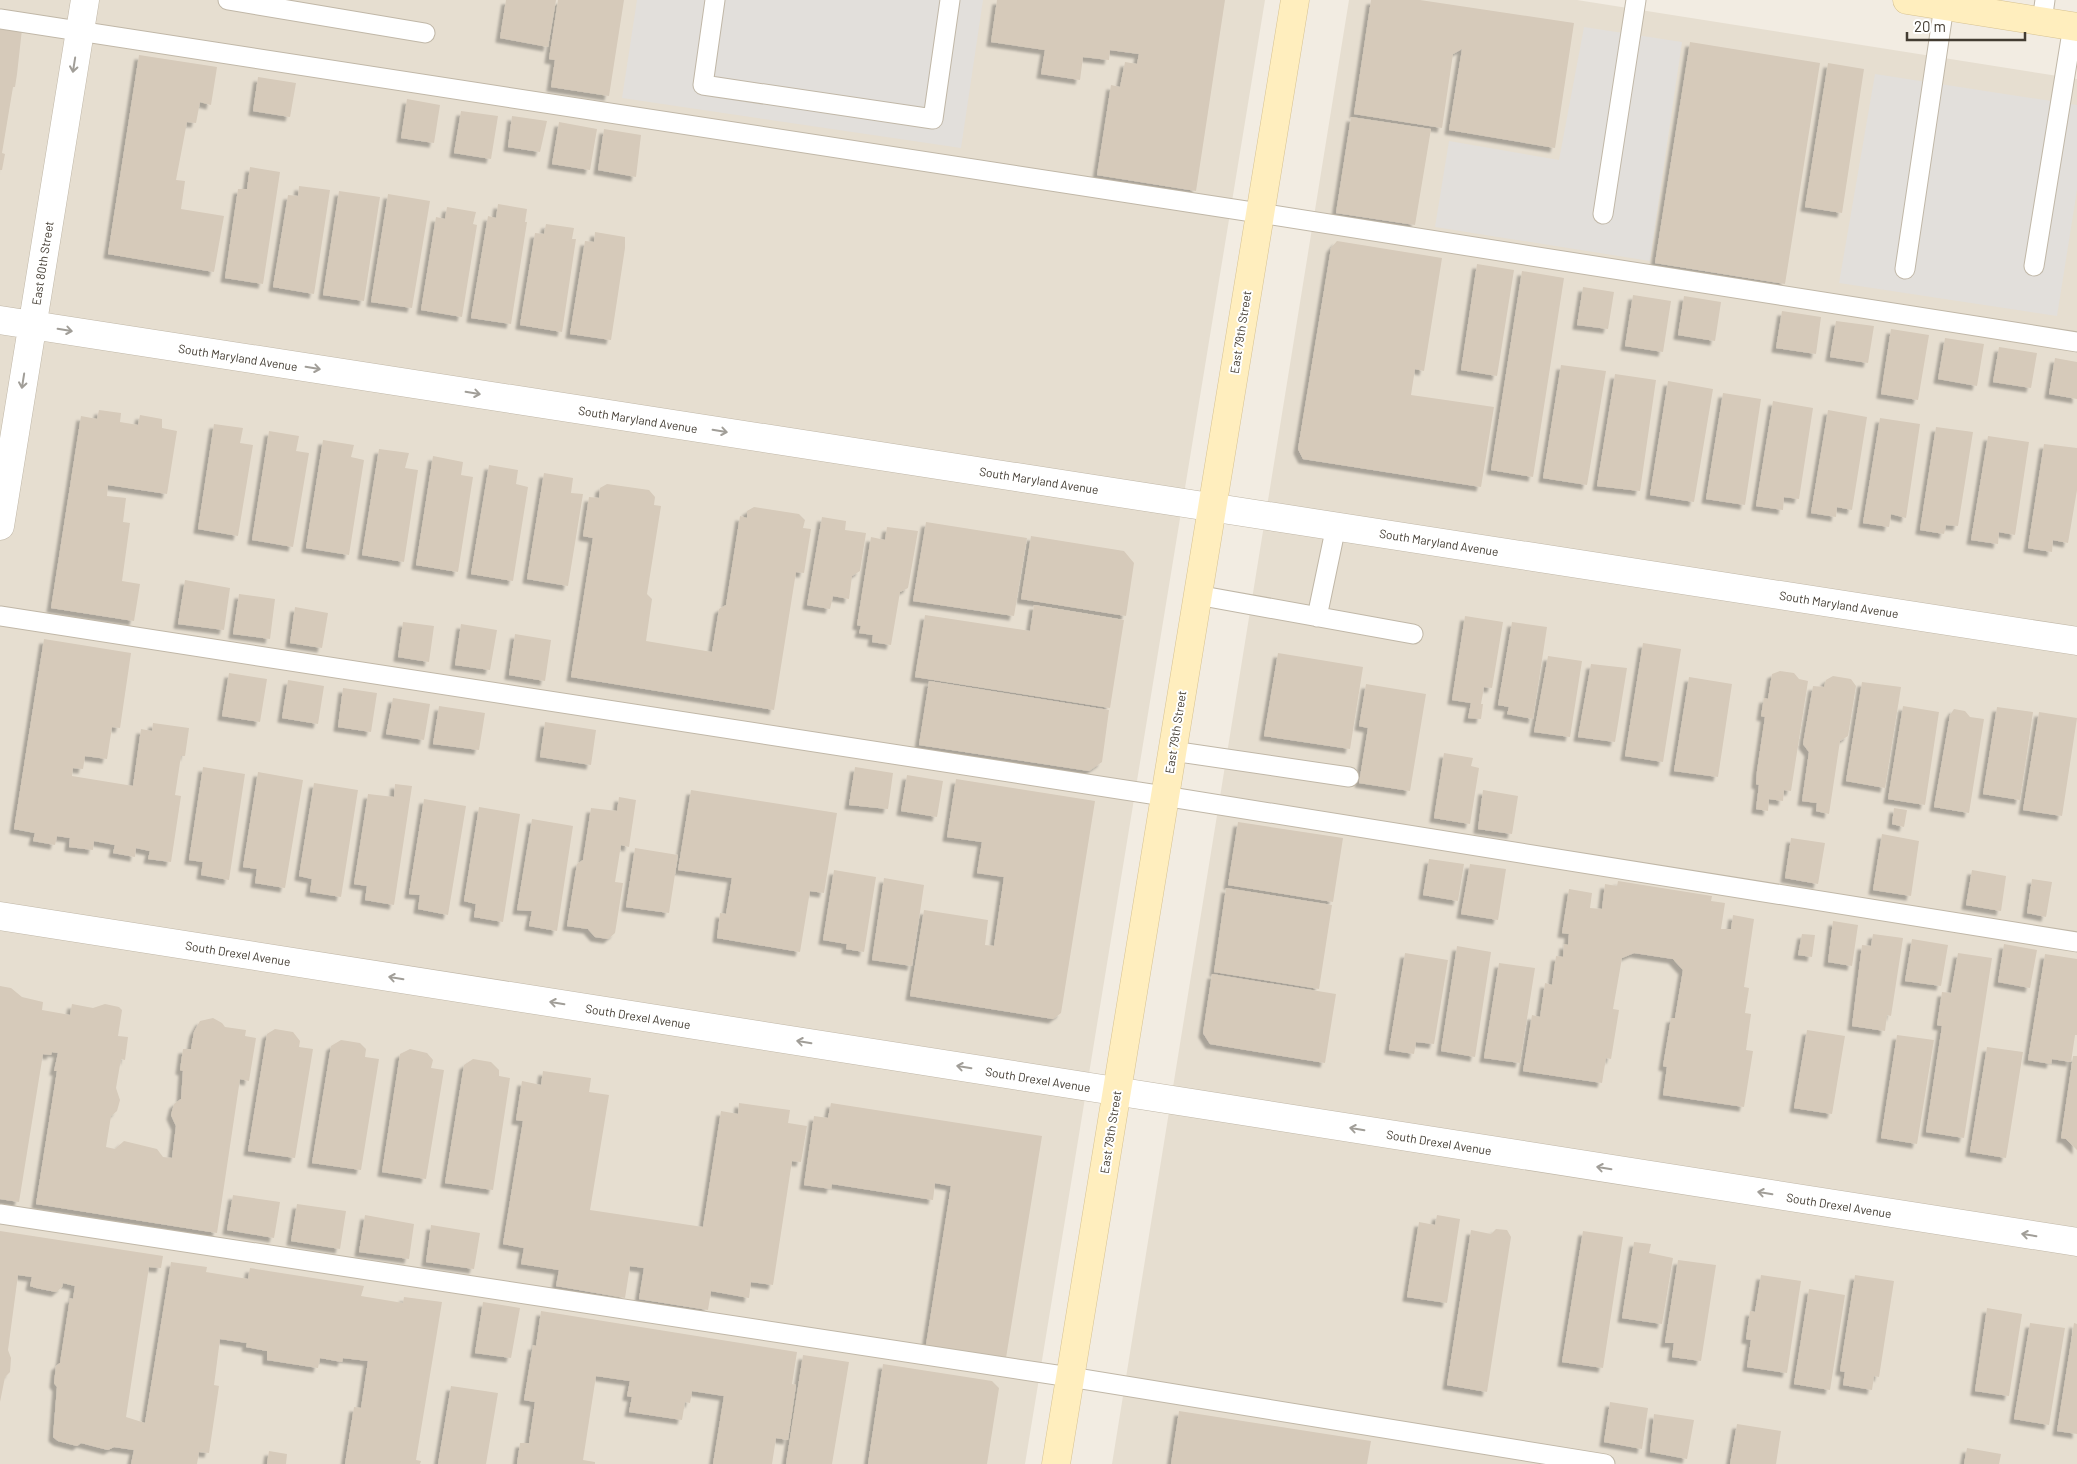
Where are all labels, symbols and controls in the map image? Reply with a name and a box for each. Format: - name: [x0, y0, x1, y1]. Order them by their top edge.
- scale bar: [1907, 10, 2024, 42]
- text: 20 m: [1914, 17, 1946, 35]
- one-way arrow: [69, 57, 79, 73]
- street label: East 80th Street: [28, 220, 56, 306]
- street label: East 79th Street: [1227, 289, 1253, 375]
- one-way arrow: [57, 325, 73, 335]
- street label: South Maryland Avenue: [177, 341, 299, 373]
- one-way arrow: [304, 364, 320, 374]
- one-way arrow: [18, 373, 28, 389]
- one-way arrow: [465, 388, 481, 398]
- street label: South Maryland Avenue: [577, 403, 699, 435]
- one-way arrow: [712, 427, 728, 437]
- street label: South Maryland Avenue: [978, 464, 1100, 496]
- street label: South Maryland Avenue: [1378, 526, 1500, 558]
- street label: South Maryland Avenue: [1778, 588, 1900, 620]
- street label: East 79th Street: [1162, 689, 1188, 775]
- street label: South Drexel Avenue: [184, 938, 292, 968]
- one-way arrow: [389, 973, 405, 983]
- one-way arrow: [549, 998, 565, 1008]
- street label: South Drexel Avenue: [584, 1001, 692, 1031]
- one-way arrow: [796, 1037, 812, 1047]
- one-way arrow: [957, 1062, 973, 1072]
- street label: South Drexel Avenue: [984, 1064, 1092, 1094]
- street label: East 79th Street: [1097, 1089, 1123, 1175]
- one-way arrow: [1349, 1124, 1365, 1134]
- street label: South Drexel Avenue: [1385, 1127, 1493, 1157]
- one-way arrow: [1596, 1163, 1612, 1173]
- one-way arrow: [1757, 1188, 1773, 1198]
- street label: South Drexel Avenue: [1785, 1190, 1893, 1220]
- one-way arrow: [2021, 1229, 2037, 1239]

